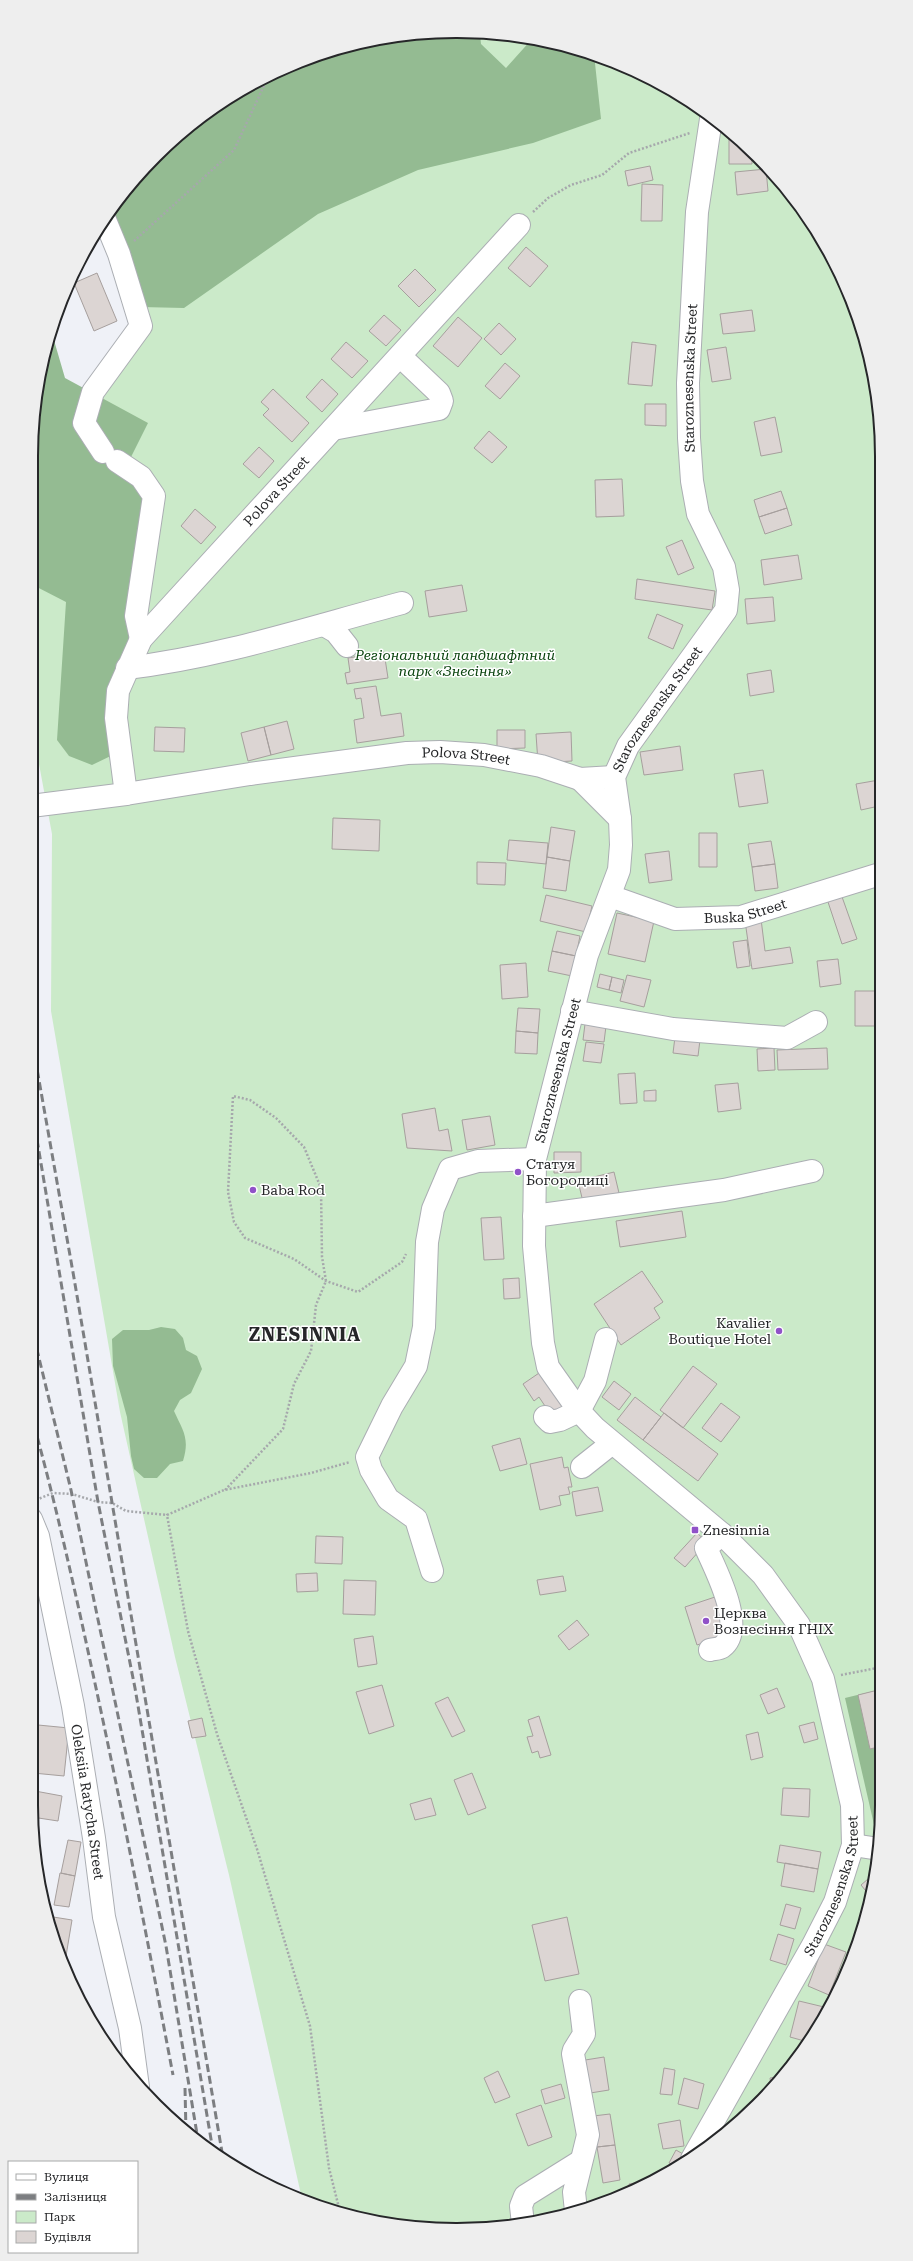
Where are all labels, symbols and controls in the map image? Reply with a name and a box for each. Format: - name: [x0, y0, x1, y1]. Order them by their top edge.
- street label: Staroznesenska Street: [680, 303, 700, 453]
- street label: Polova Street: [240, 453, 312, 529]
- street label: Staroznesenska Street: [609, 643, 705, 774]
- park label: Регіональний ландшафтний парк «Знесіння»: [354, 647, 555, 679]
- street label: Polova Street: [421, 744, 512, 768]
- street label: Buska Street: [704, 895, 788, 926]
- street label: Staroznesenska Street: [532, 996, 584, 1144]
- place label: Статуя Богородиці: [526, 1156, 609, 1188]
- marker: Статуя Богородиці: [513, 1167, 523, 1177]
- place label: Baba Rod: [261, 1182, 325, 1198]
- marker: Baba Rod: [248, 1185, 258, 1195]
- place label: Kavalier Boutique Hotel: [669, 1315, 772, 1347]
- district label: ZNESINNIA: [249, 1324, 361, 1345]
- marker: Kavalier Boutique Hotel: [774, 1326, 784, 1336]
- place label: Znesinnia: [703, 1522, 770, 1538]
- marker: Znesinnia: [690, 1525, 700, 1535]
- place label: Церква Вознесіння ГНІХ: [714, 1605, 834, 1637]
- marker: Церква Вознесіння ГНІХ: [701, 1616, 711, 1626]
- street label: Oleksiia Ratycha Street: [68, 1723, 107, 1881]
- street label: Staroznesenska Street: [801, 1815, 861, 1959]
- legend: [8, 2161, 138, 2253]
- text: Вулиця: [44, 2170, 89, 2184]
- text: Залізниця: [44, 2190, 107, 2204]
- text: Парк: [44, 2210, 76, 2224]
- text: Будівля: [44, 2230, 91, 2244]

